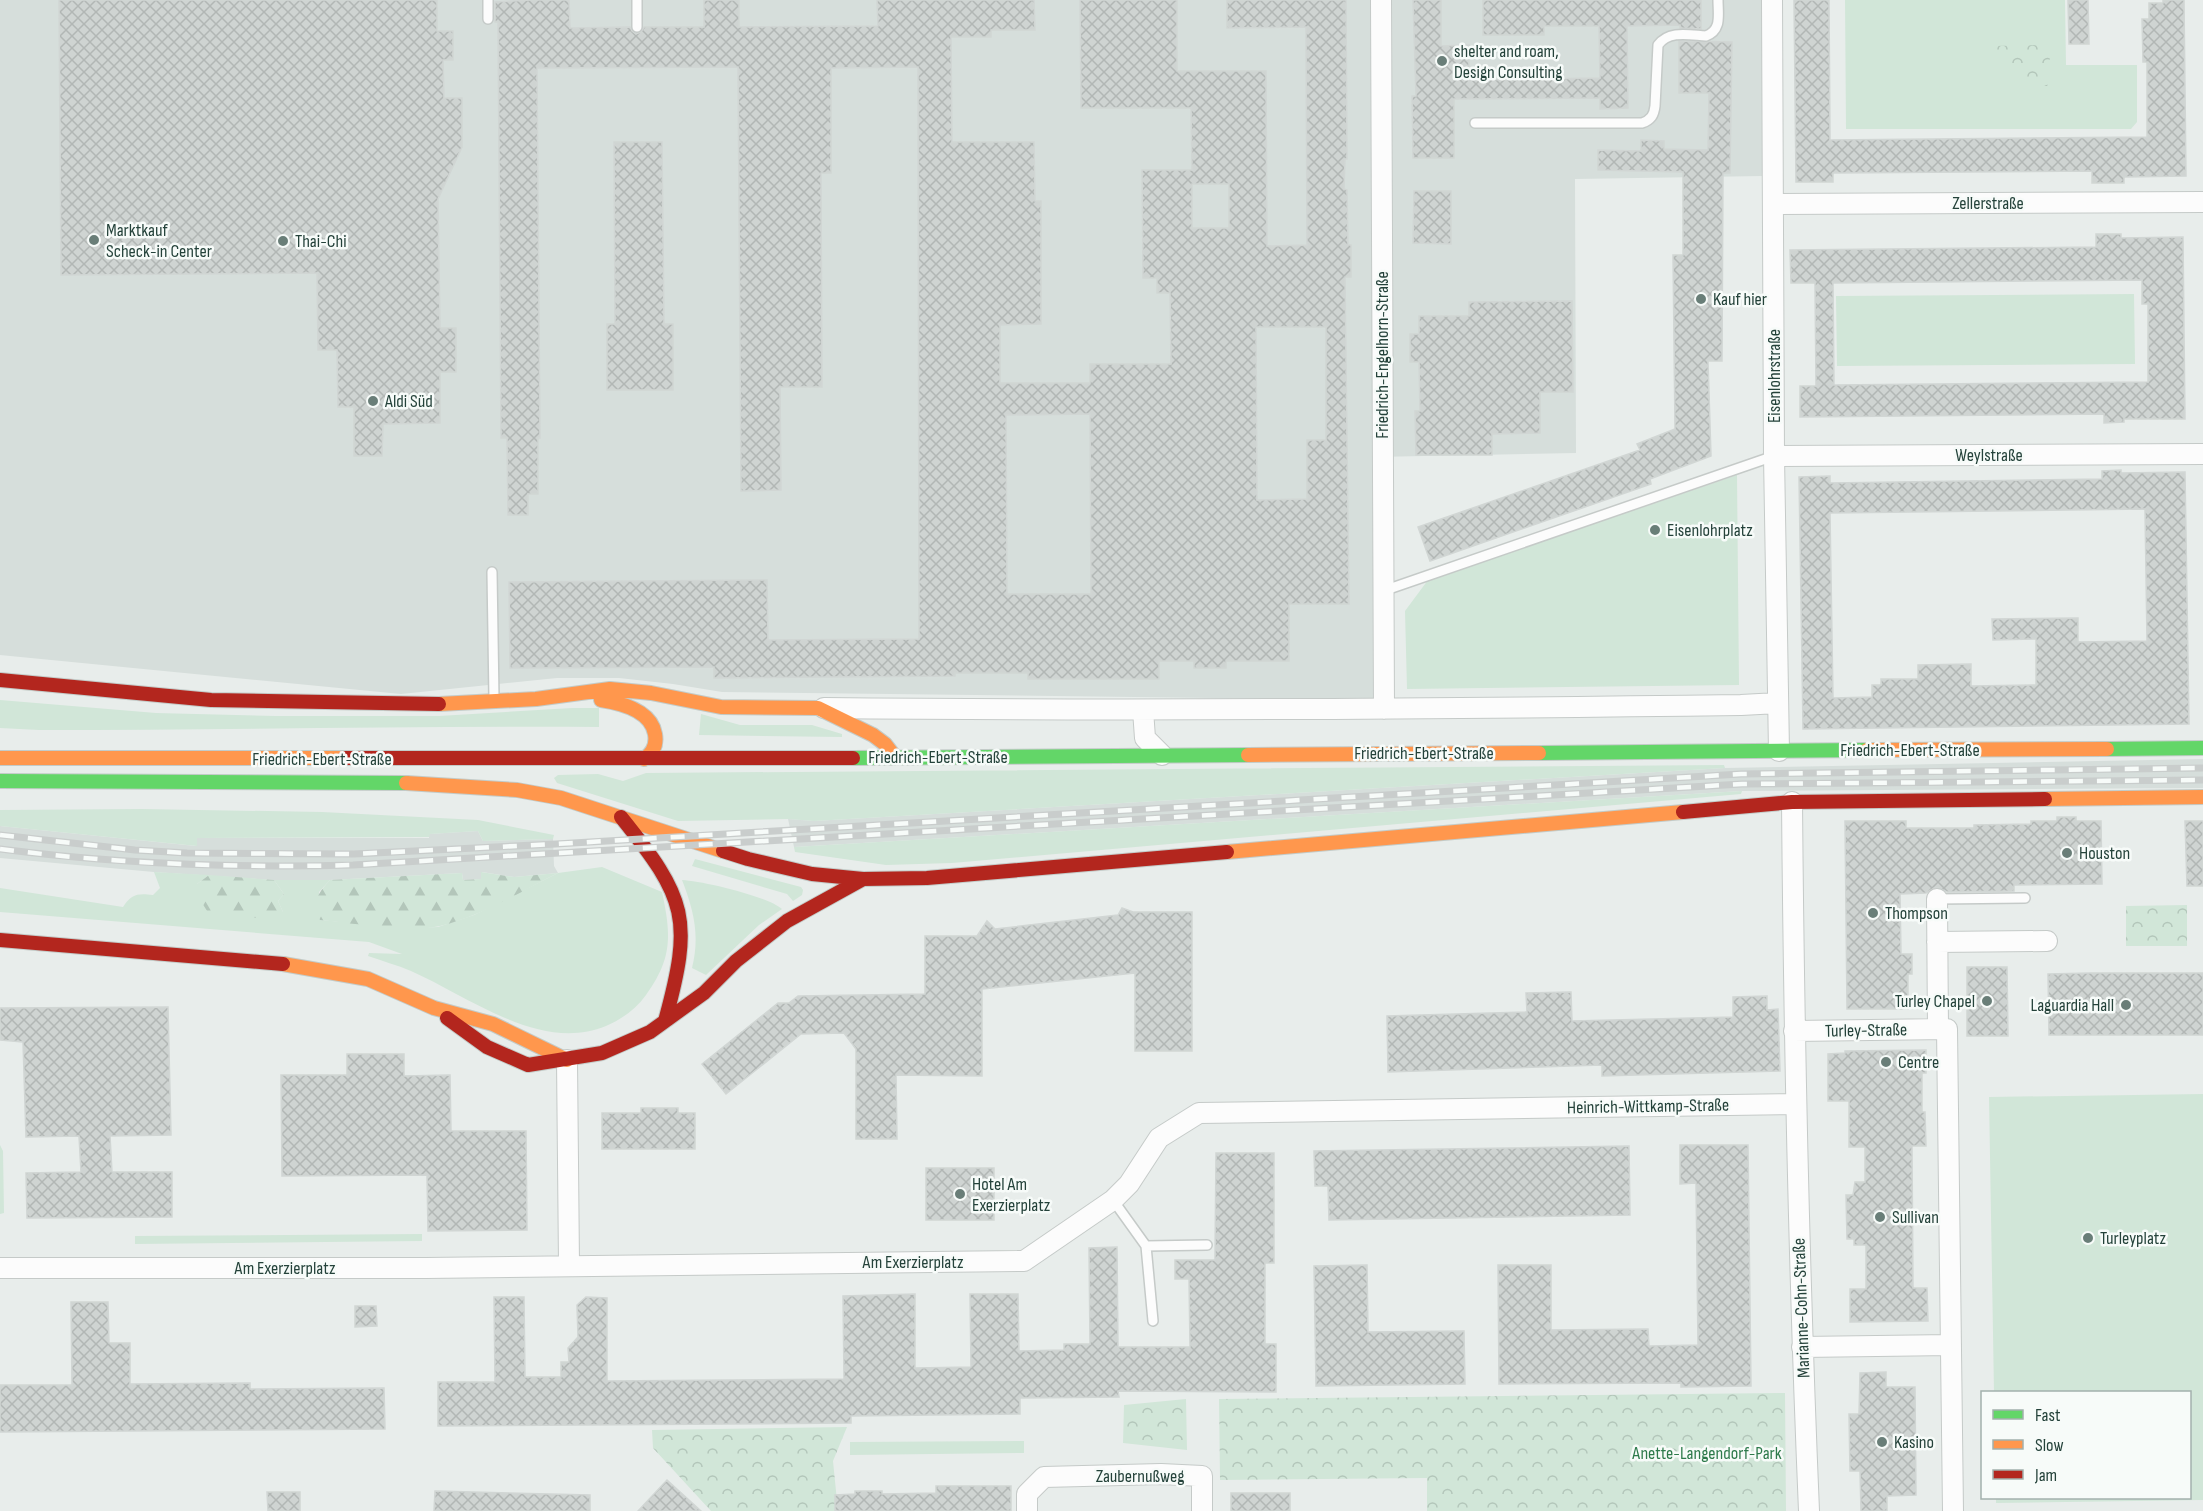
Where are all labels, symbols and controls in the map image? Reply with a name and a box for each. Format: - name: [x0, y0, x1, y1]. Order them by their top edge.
- place label: shelter and roam, Design Consulting: [1454, 41, 1562, 83]
- marker: shelter and roam, Design Consulting: [1435, 54, 1449, 68]
- street label: Zellerstraße: [1952, 193, 2024, 214]
- place label: Marktkauf Scheck-in Center: [106, 220, 212, 262]
- place label: Thai-Chi: [295, 231, 347, 252]
- marker: Marktkauf Scheck-in Center: [87, 233, 101, 247]
- marker: Thai-Chi: [276, 234, 290, 248]
- street label: Friedrich-Engelhorn-Straße: [1372, 271, 1393, 439]
- place label: Kauf hier: [1713, 289, 1767, 310]
- marker: Kauf hier: [1694, 292, 1708, 306]
- street label: Eisenlohrstraße: [1764, 329, 1785, 423]
- place label: Aldi Süd: [384, 391, 433, 412]
- marker: Aldi Süd: [366, 394, 380, 408]
- street label: Weylstraße: [1955, 445, 2023, 466]
- place label: Eisenlohrplatz: [1667, 520, 1753, 541]
- marker: Eisenlohrplatz: [1648, 523, 1662, 537]
- street label: Friedrich-Ebert-Straße: [1840, 740, 1980, 761]
- street label: Friedrich-Ebert-Straße: [1354, 743, 1494, 764]
- street label: Friedrich-Ebert-Straße: [868, 747, 1008, 768]
- street label: Friedrich-Ebert-Straße: [252, 749, 392, 770]
- place label: Houston: [2079, 843, 2130, 864]
- marker: Houston: [2060, 846, 2074, 860]
- place label: Thompson: [1885, 903, 1948, 924]
- marker: Thompson: [1866, 906, 1880, 920]
- place label: Turley Chapel: [1895, 991, 1975, 1012]
- marker: Turley Chapel: [1980, 994, 1994, 1008]
- place label: Laguardia Hall: [2030, 995, 2114, 1016]
- marker: Laguardia Hall: [2119, 998, 2133, 1012]
- street label: Turley-Straße: [1825, 1019, 1907, 1042]
- place label: Centre: [1898, 1052, 1939, 1073]
- marker: Centre: [1879, 1055, 1893, 1069]
- street label: Heinrich-Wittkamp-Straße: [1567, 1095, 1729, 1118]
- place label: Hotel Am Exerzierplatz: [972, 1174, 1051, 1216]
- marker: Hotel Am Exerzierplatz: [953, 1187, 967, 1201]
- place label: Sullivan: [1892, 1207, 1939, 1228]
- marker: Sullivan: [1873, 1210, 1887, 1224]
- place label: Turleyplatz: [2100, 1228, 2166, 1249]
- marker: Turleyplatz: [2081, 1231, 2095, 1245]
- street label: Marianne-Cohn-Straße: [1789, 1238, 1814, 1378]
- street label: Am Exerzierplatz: [862, 1252, 964, 1273]
- street label: Am Exerzierplatz: [234, 1258, 336, 1279]
- legend: [1981, 1391, 2191, 1499]
- text: Fast: [2035, 1405, 2061, 1426]
- place label: Kasino: [1894, 1432, 1934, 1453]
- marker: Kasino: [1875, 1435, 1889, 1449]
- text: Slow: [2035, 1435, 2064, 1456]
- park label: Anette-Langendorf-Park: [1631, 1443, 1782, 1464]
- text: Jam: [2034, 1465, 2057, 1486]
- street label: Zaubernußweg: [1096, 1466, 1184, 1487]

